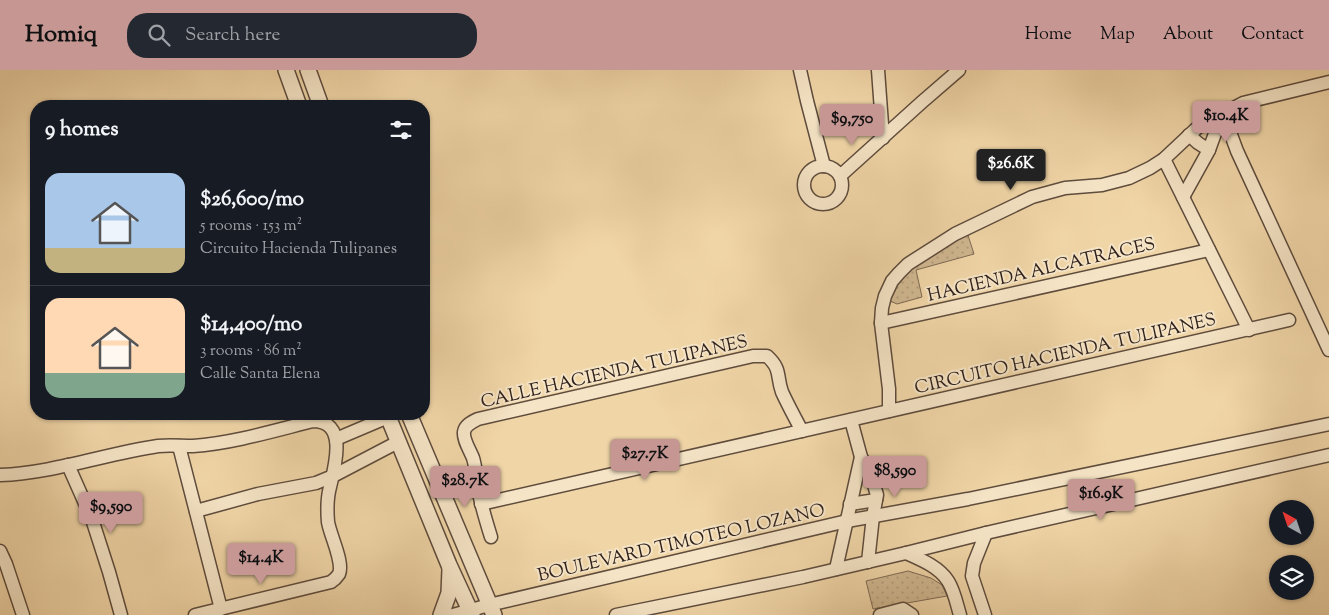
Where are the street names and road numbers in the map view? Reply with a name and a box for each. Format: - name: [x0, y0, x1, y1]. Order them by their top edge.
- street label: HACIENDA ALCATRACES: [925, 232, 1158, 310]
- street label: CIRCUITO HACIENDA TULIPANES: [912, 308, 1219, 402]
- street label: CALLE HACIENDA TULIPANES: [478, 330, 751, 416]
- street label: BOULEVARD TIMOTEO LOZANO: [535, 498, 828, 590]

